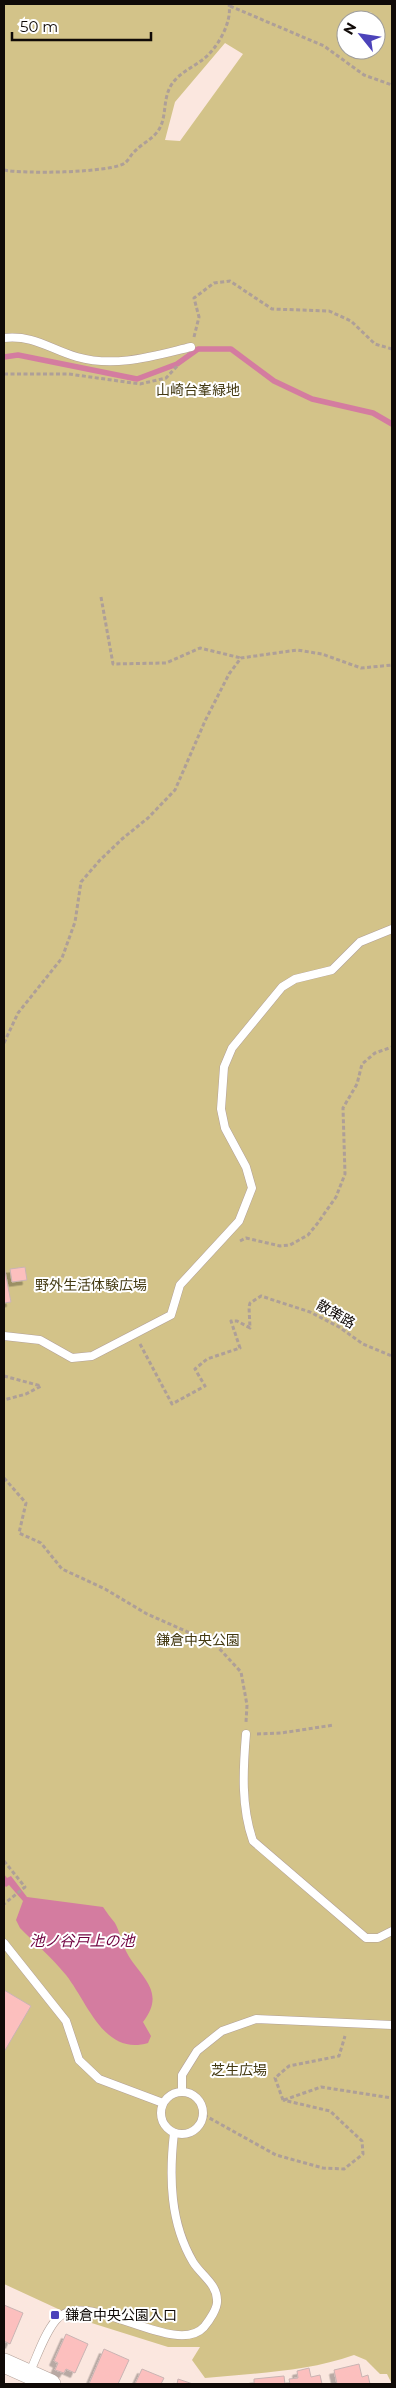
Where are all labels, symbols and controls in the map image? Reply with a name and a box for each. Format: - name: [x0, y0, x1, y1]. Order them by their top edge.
- scale bar: [12, 10, 151, 42]
- north arrow: [336, 10, 386, 60]
- text: 50 m: [20, 17, 58, 36]
- text: N: [339, 19, 360, 38]
- park label: 山崎台峯緑地: [156, 381, 240, 399]
- park label: 野外生活体験広場: [35, 1276, 147, 1294]
- street label: 散策路: [313, 1296, 359, 1332]
- park label: 鎌倉中央公園: [156, 1631, 240, 1649]
- water label: 池ノ谷戸上の池: [29, 1931, 136, 1950]
- park label: 芝生広場: [211, 2061, 267, 2079]
- place label: 鎌倉中央公園入口: [65, 2306, 177, 2324]
- marker: 鎌倉中央公園入口: [49, 2309, 61, 2321]

